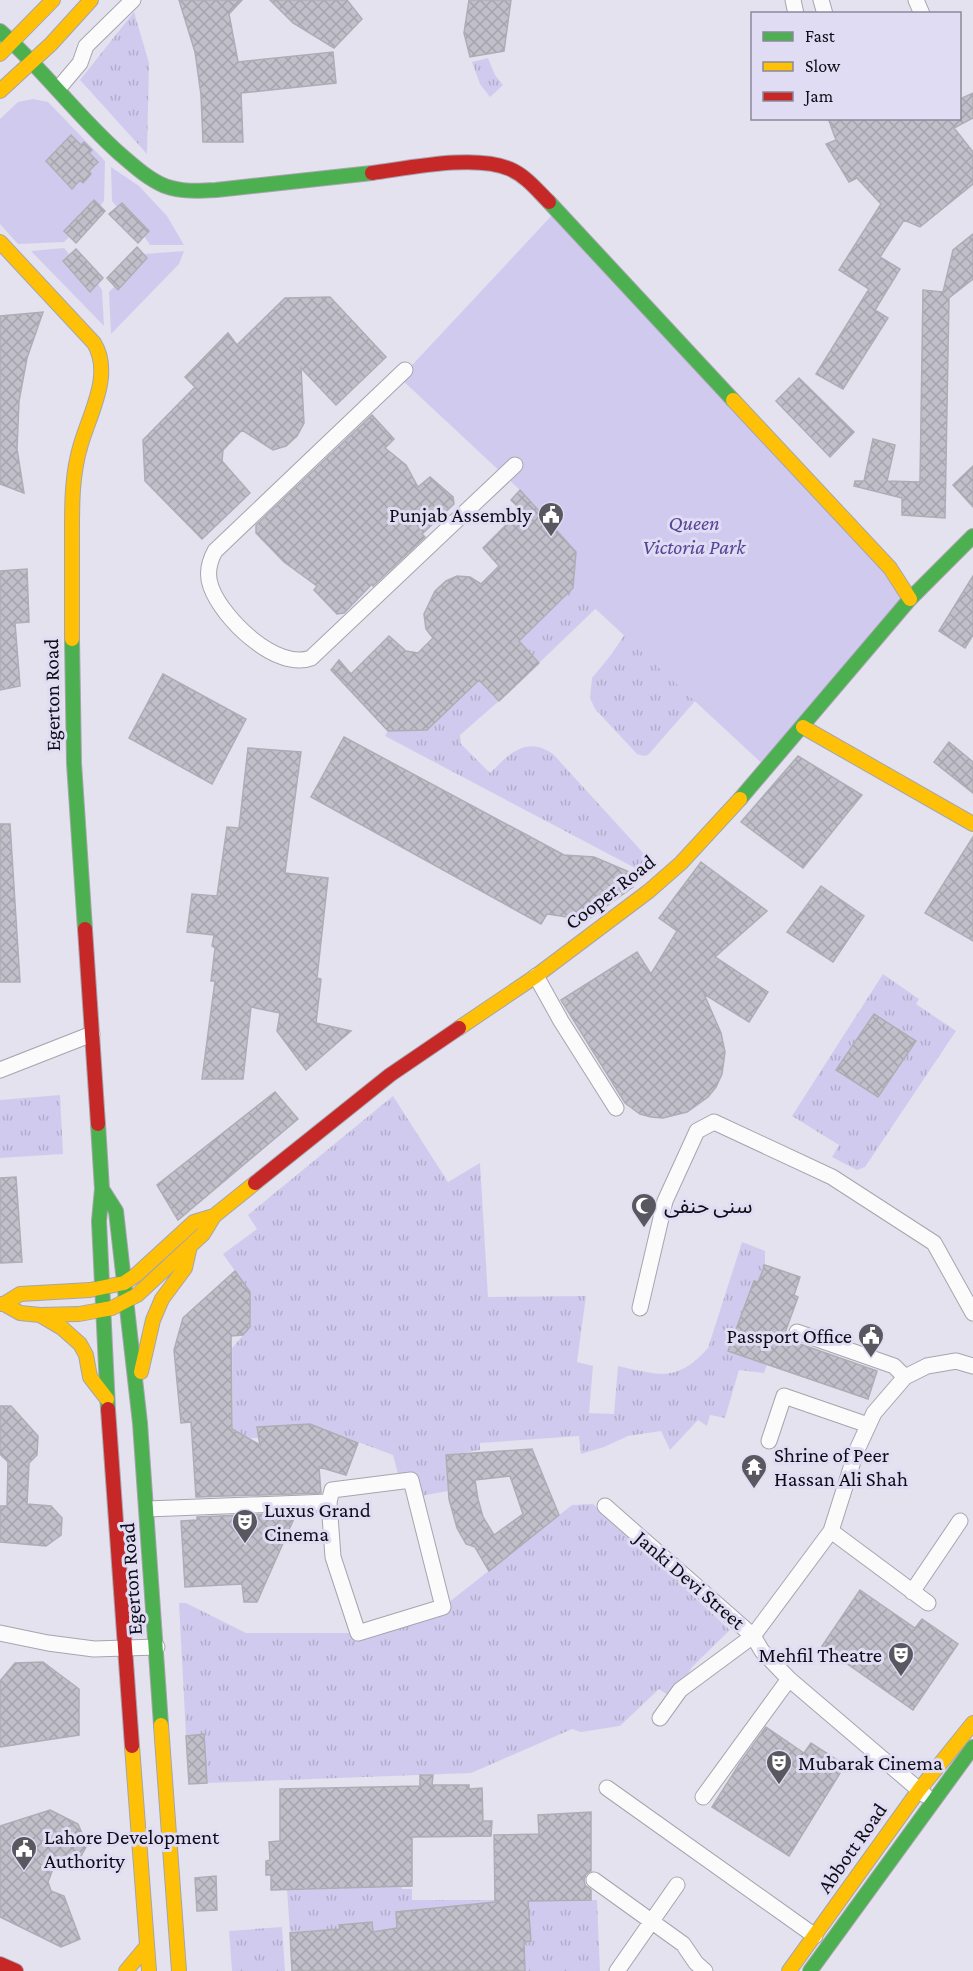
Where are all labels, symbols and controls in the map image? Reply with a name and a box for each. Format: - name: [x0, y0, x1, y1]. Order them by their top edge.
- legend: [751, 12, 961, 120]
- text: Fast: [805, 26, 836, 46]
- text: Slow: [805, 56, 841, 76]
- text: Jam: [803, 86, 834, 106]
- public building icon: Punjab Assembly: [536, 500, 566, 538]
- place label: Punjab Assembly: [389, 503, 532, 527]
- park label: Queen Victoria Park: [643, 511, 746, 559]
- street label: Egerton Road: [39, 638, 65, 752]
- street label: Cooper Road: [560, 850, 660, 934]
- mosque icon: سنی حنفی: [629, 1191, 659, 1229]
- place label: سنی حنفی: [664, 1194, 752, 1218]
- public building icon: Passport Office: [856, 1321, 886, 1359]
- place label: Passport Office: [726, 1324, 852, 1348]
- place label: Shrine of Peer Hassan Ali Shah: [774, 1443, 908, 1491]
- temple icon: Shrine of Peer Hassan Ali Shah: [739, 1452, 769, 1490]
- place label: Luxus Grand Cinema: [264, 1498, 371, 1546]
- theatre icon: Luxus Grand Cinema: [230, 1507, 260, 1545]
- street label: Egerton Road: [115, 1522, 147, 1636]
- street label: Janki Devi Street: [628, 1524, 751, 1635]
- theatre icon: Mehfil Theatre: [886, 1640, 916, 1678]
- place label: Mehfil Theatre: [759, 1643, 882, 1667]
- theatre icon: Mubarak Cinema: [764, 1748, 794, 1786]
- place label: Mubarak Cinema: [798, 1751, 943, 1775]
- street label: Abbott Road: [812, 1798, 892, 1898]
- place label: Lahore Development Authority: [44, 1825, 220, 1873]
- public building icon: Lahore Development Authority: [9, 1834, 39, 1872]

